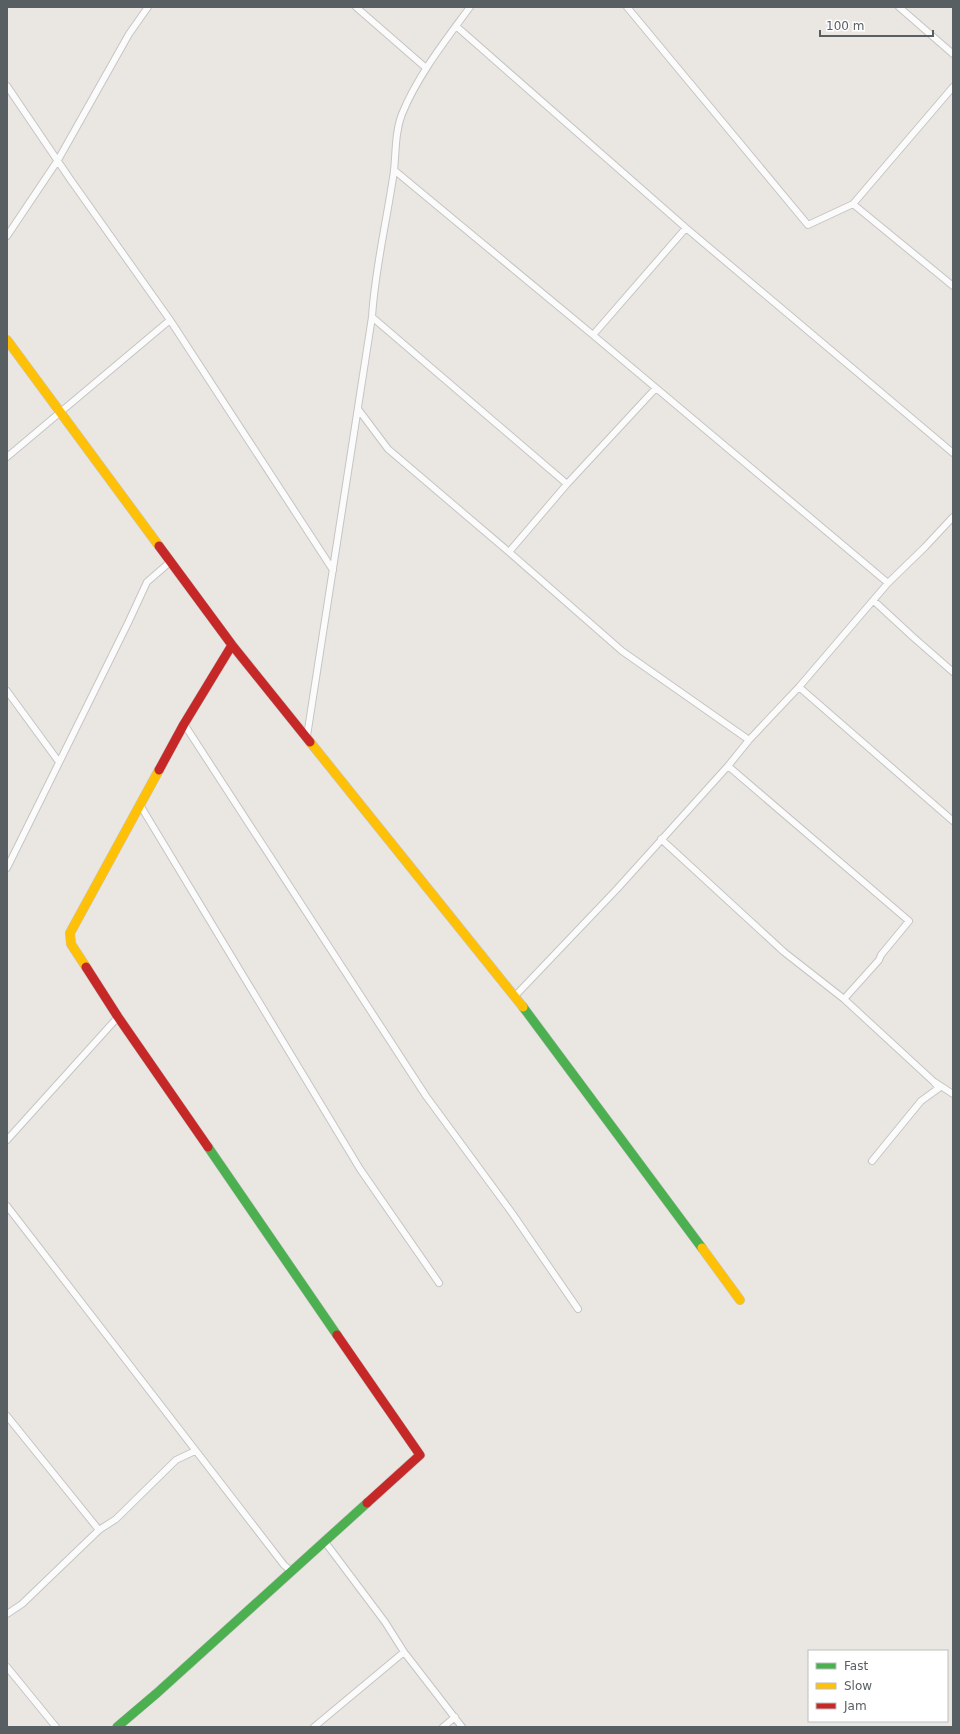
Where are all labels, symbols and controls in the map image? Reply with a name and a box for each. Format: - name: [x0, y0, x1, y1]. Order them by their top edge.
- scale bar: [820, 12, 933, 38]
- text: 100 m: [826, 19, 864, 33]
- legend: [808, 1650, 948, 1722]
- text: Fast: [844, 1659, 868, 1673]
- text: Slow: [844, 1679, 872, 1693]
- text: Jam: [843, 1699, 867, 1713]

